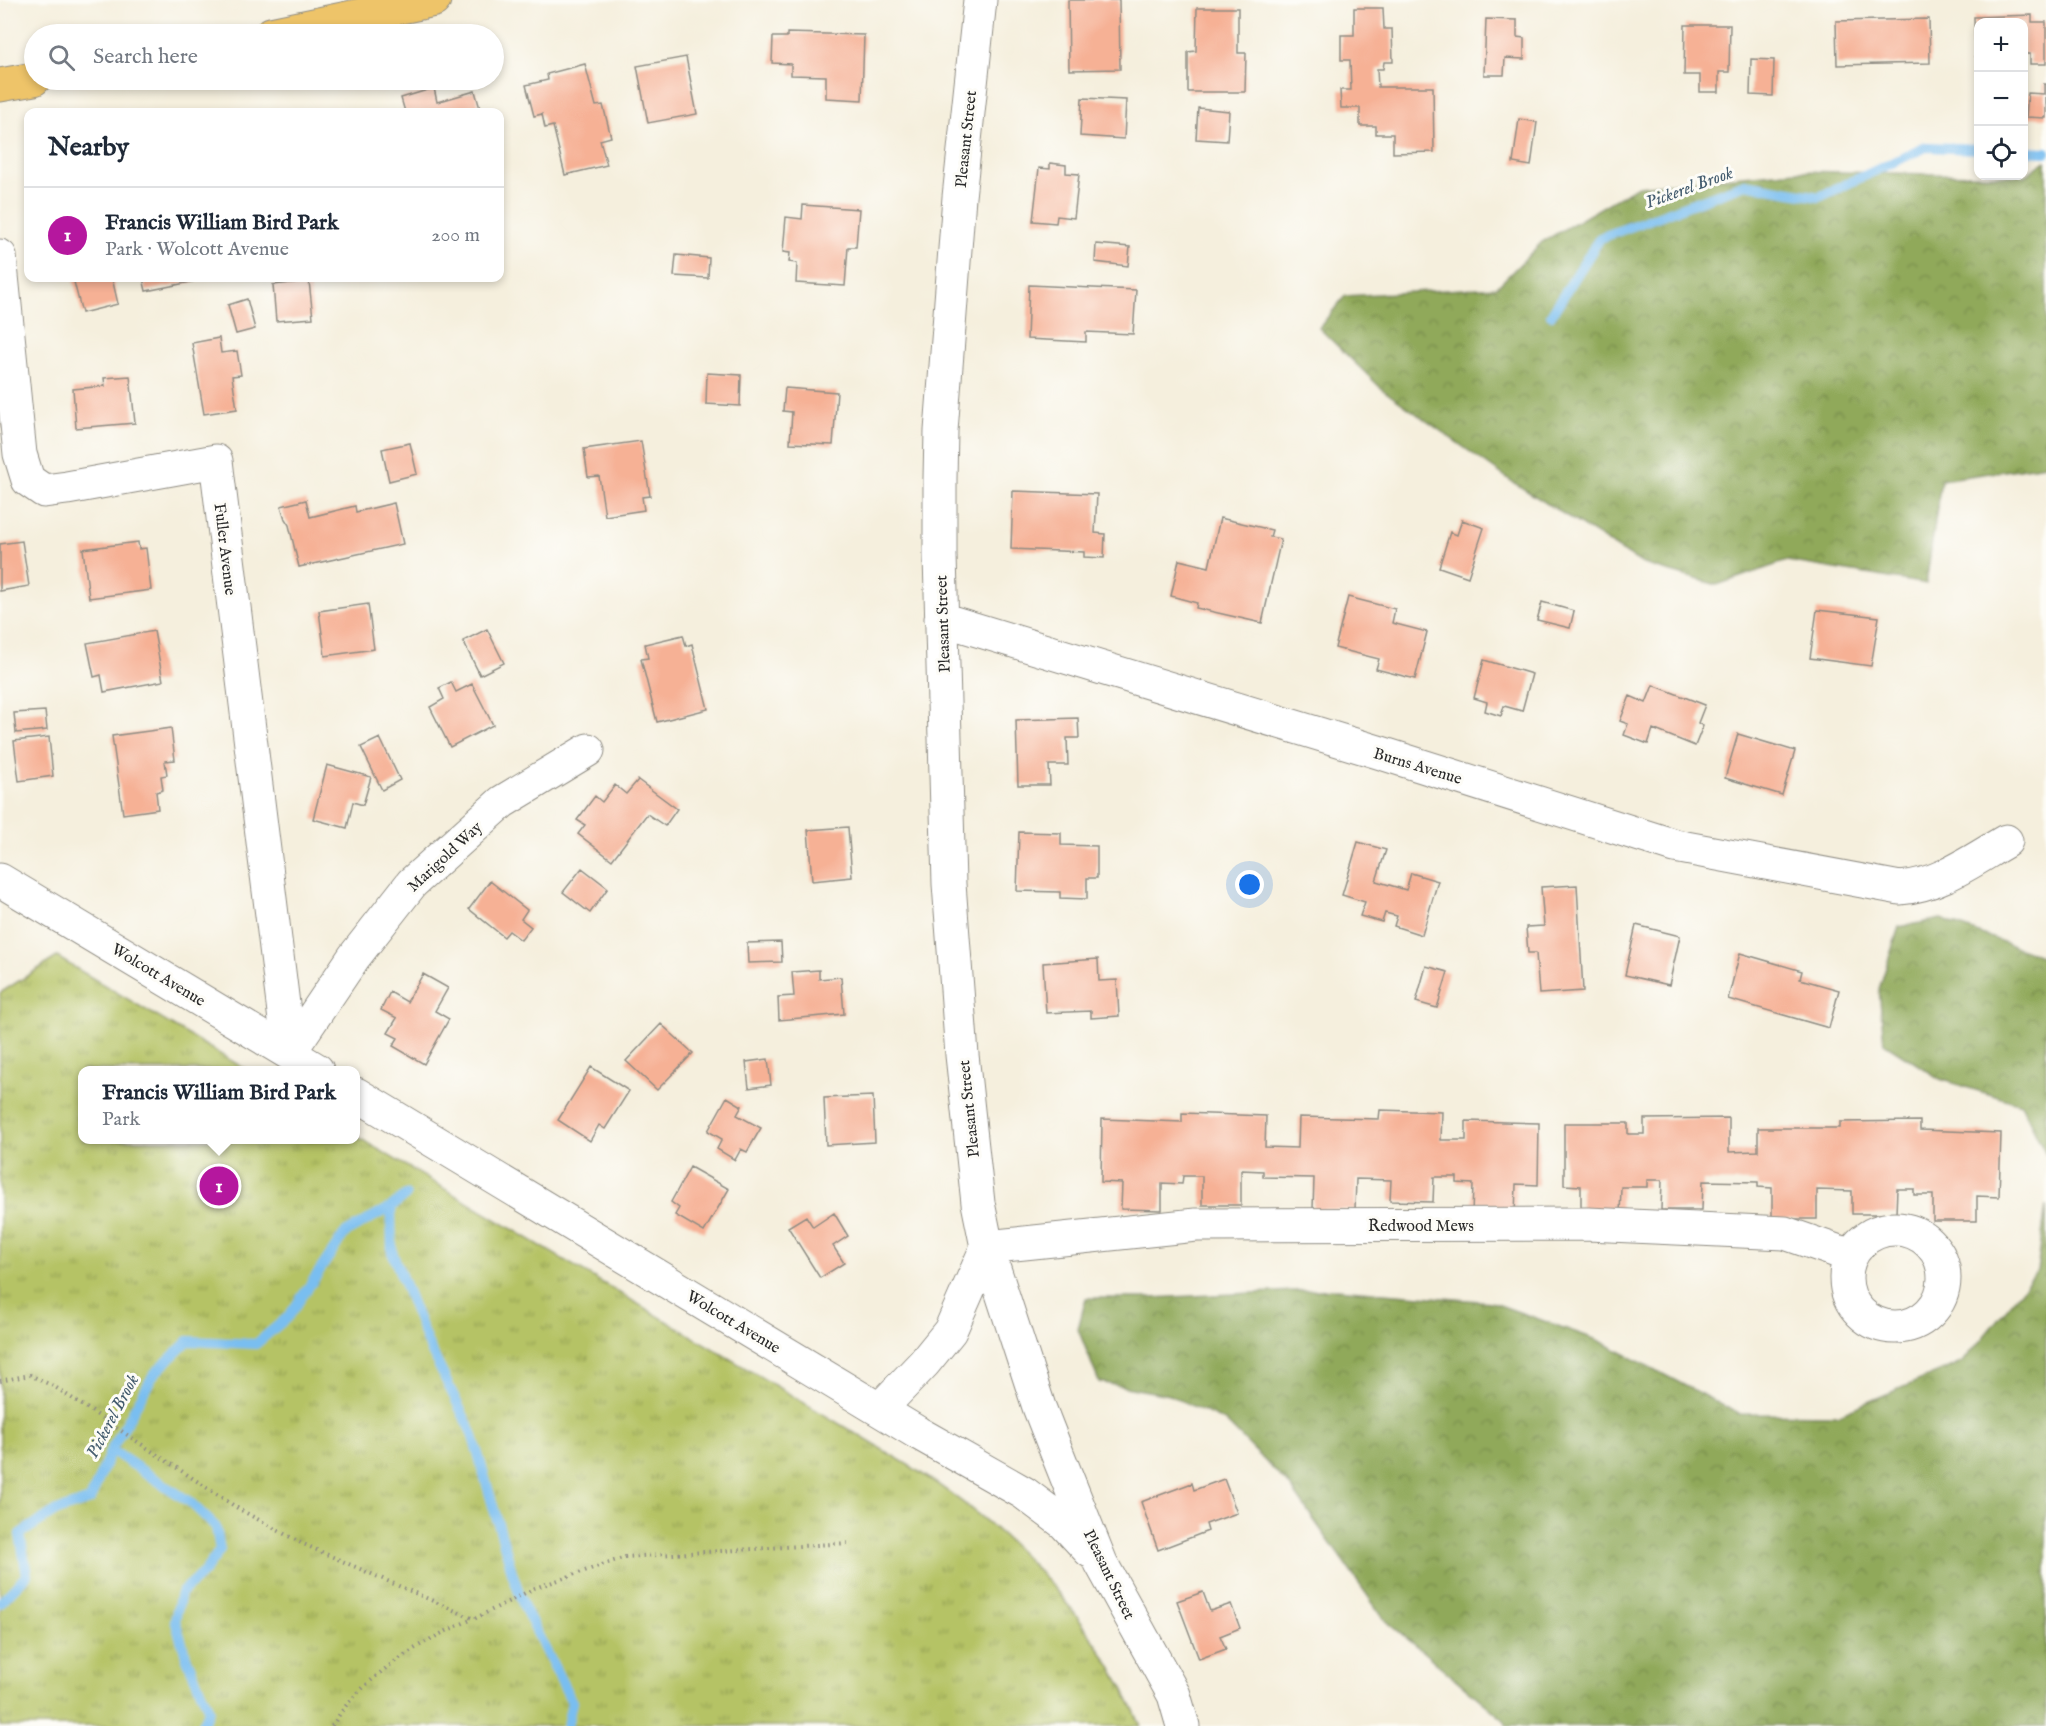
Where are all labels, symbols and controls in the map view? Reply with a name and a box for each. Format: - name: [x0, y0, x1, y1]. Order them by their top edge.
- map controls: [1974, 18, 2028, 180]
- button: +: [1974, 18, 2028, 72]
- search box: [24, 24, 504, 90]
- icon: search: [45, 41, 78, 74]
- text: Search here: [93, 43, 198, 71]
- button: −: [1974, 72, 2028, 126]
- street label: Pleasant Street: [952, 89, 982, 189]
- button: locate: [1974, 126, 2028, 180]
- text: Nearby: [48, 131, 129, 164]
- water label: Pickerel Brook: [1642, 162, 1737, 215]
- text: Francis William Bird Park: [105, 209, 339, 237]
- text: 1: [64, 223, 71, 248]
- text: 200 m: [431, 223, 480, 248]
- text: Park · Wolcott Avenue: [105, 237, 289, 262]
- street label: Fuller Avenue: [208, 502, 240, 596]
- street label: Pleasant Street: [932, 574, 956, 673]
- street label: Burns Avenue: [1371, 744, 1464, 790]
- street label: Marigold Way: [404, 818, 487, 897]
- your location: [1235, 870, 1264, 899]
- street label: Wolcott Avenue: [107, 940, 209, 1012]
- street label: Pleasant Street: [955, 1059, 985, 1158]
- popup: [78, 1066, 360, 1144]
- text: Francis William Bird Park: [102, 1079, 336, 1107]
- text: Park: [102, 1107, 140, 1132]
- pin: 1: [200, 1164, 238, 1208]
- street label: Redwood Mews: [1368, 1217, 1474, 1237]
- street label: Wolcott Avenue: [682, 1287, 784, 1359]
- water label: Pickerel Brook: [82, 1371, 145, 1463]
- street label: Pleasant Street: [1078, 1527, 1139, 1624]

